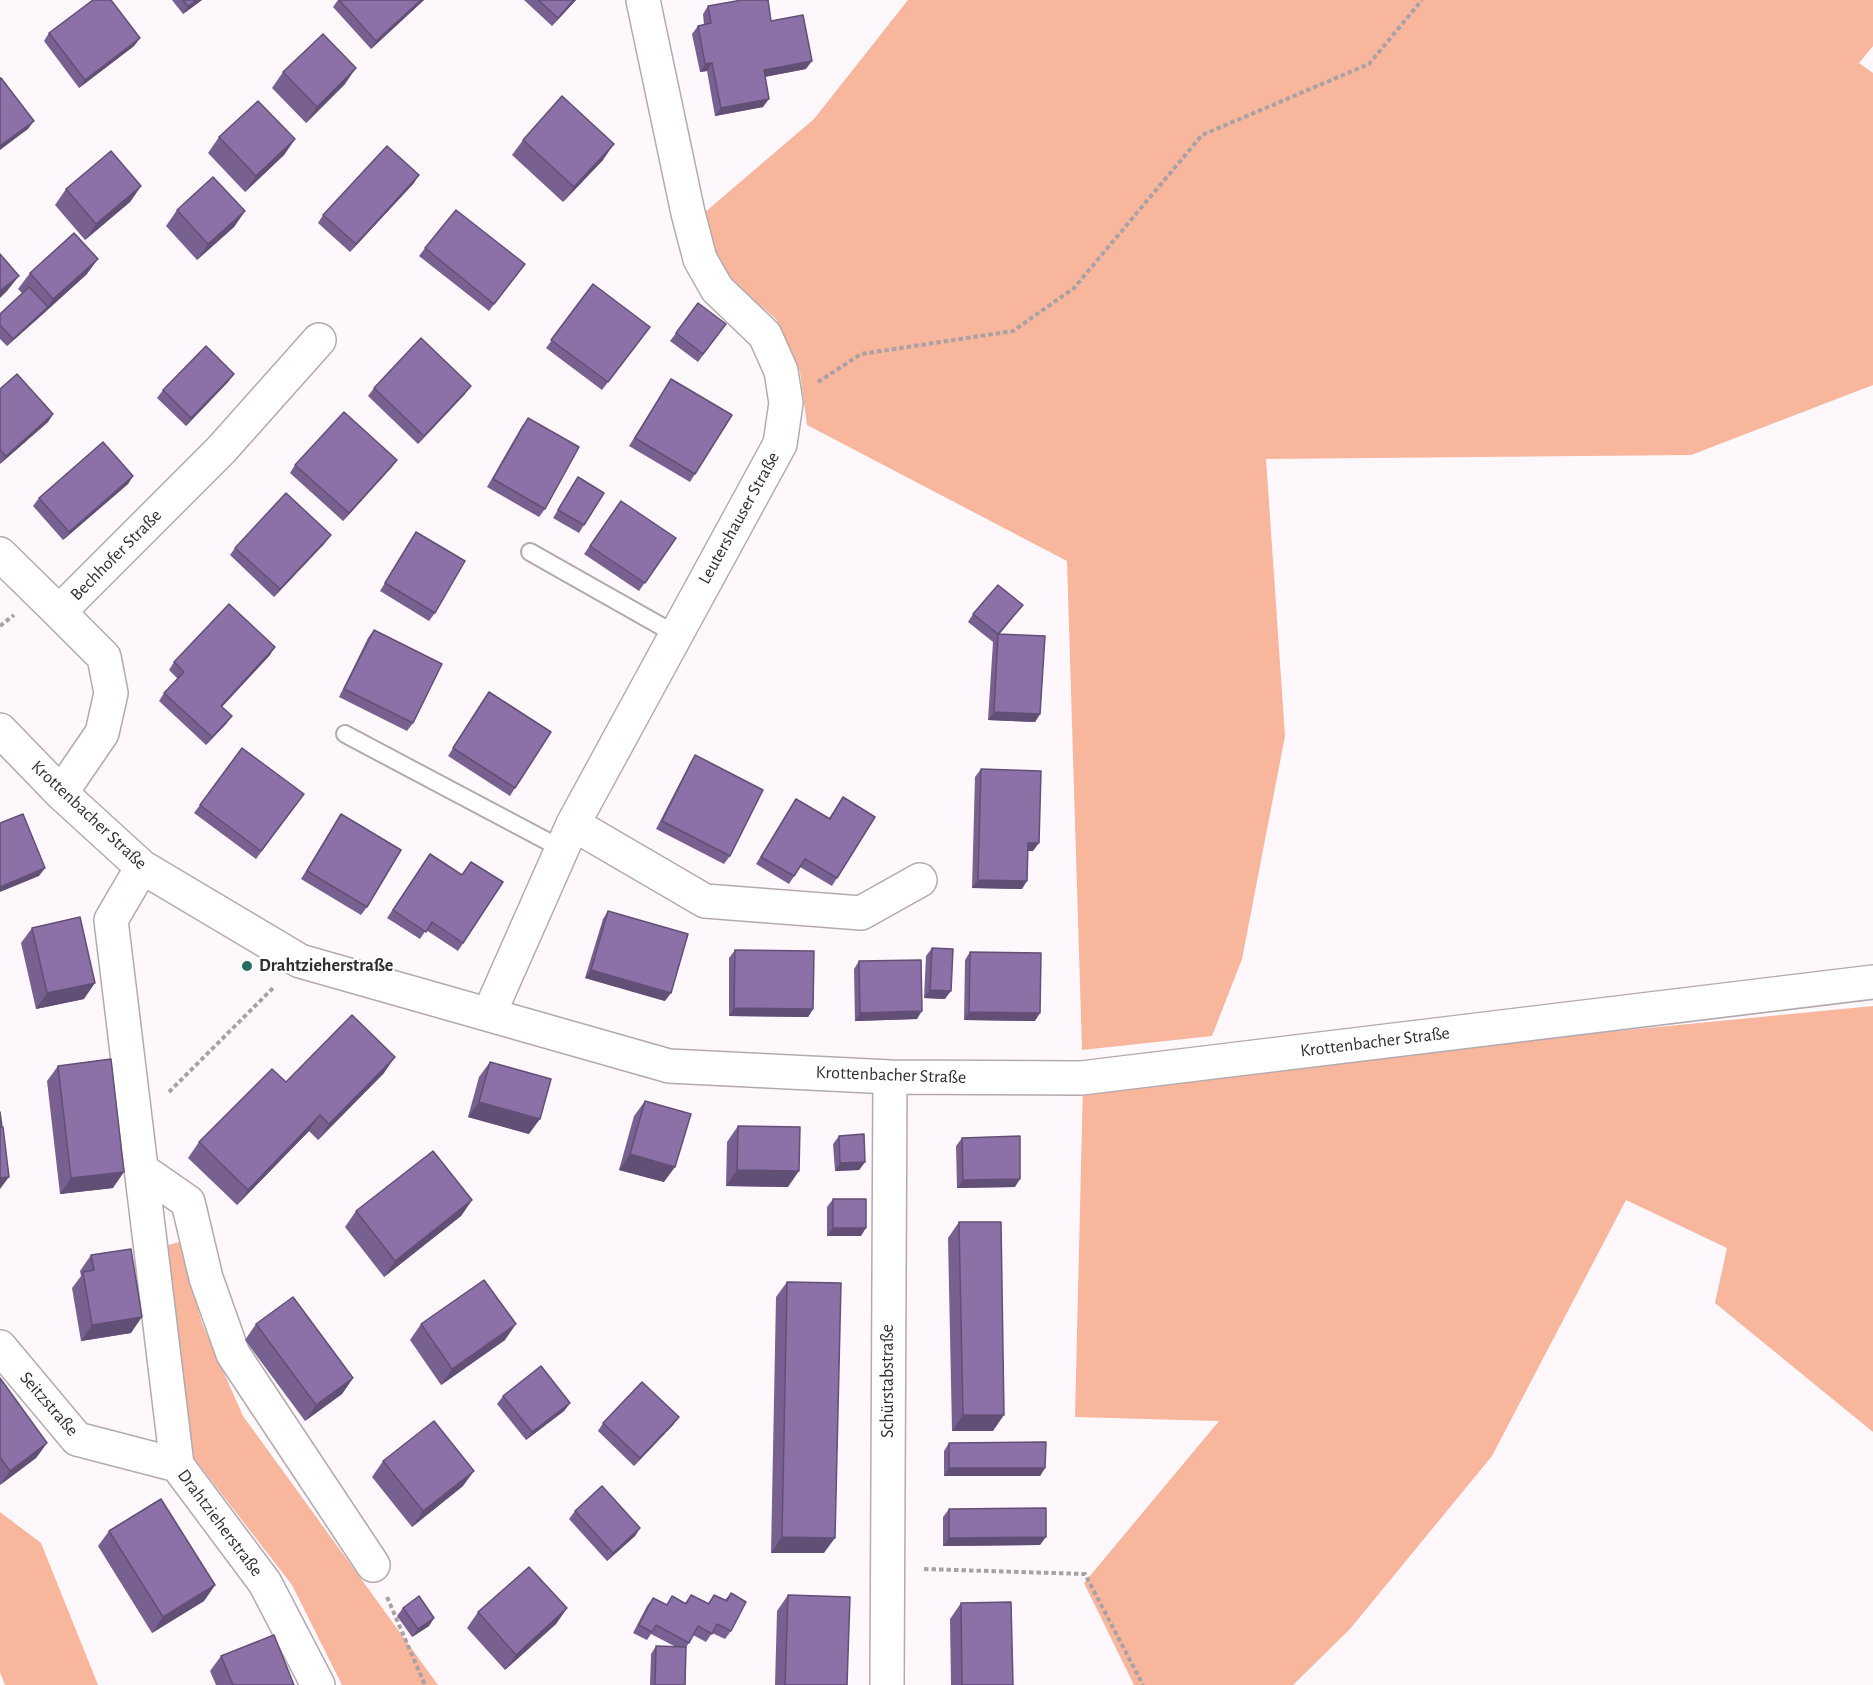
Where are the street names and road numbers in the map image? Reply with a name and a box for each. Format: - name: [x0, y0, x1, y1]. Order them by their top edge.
- street label: Leutershauser Straße: [694, 448, 784, 588]
- street label: Bechhofer Straße: [66, 505, 166, 605]
- street label: Krottenbacher Straße: [27, 756, 151, 874]
- street label: Krottenbacher Straße: [1299, 1022, 1451, 1062]
- street label: Krottenbacher Straße: [815, 1062, 967, 1088]
- street label: Schürstabstraße: [877, 1324, 899, 1438]
- street label: Seitzstraße: [15, 1367, 83, 1441]
- street label: Drahtzieherstraße: [173, 1465, 267, 1581]

